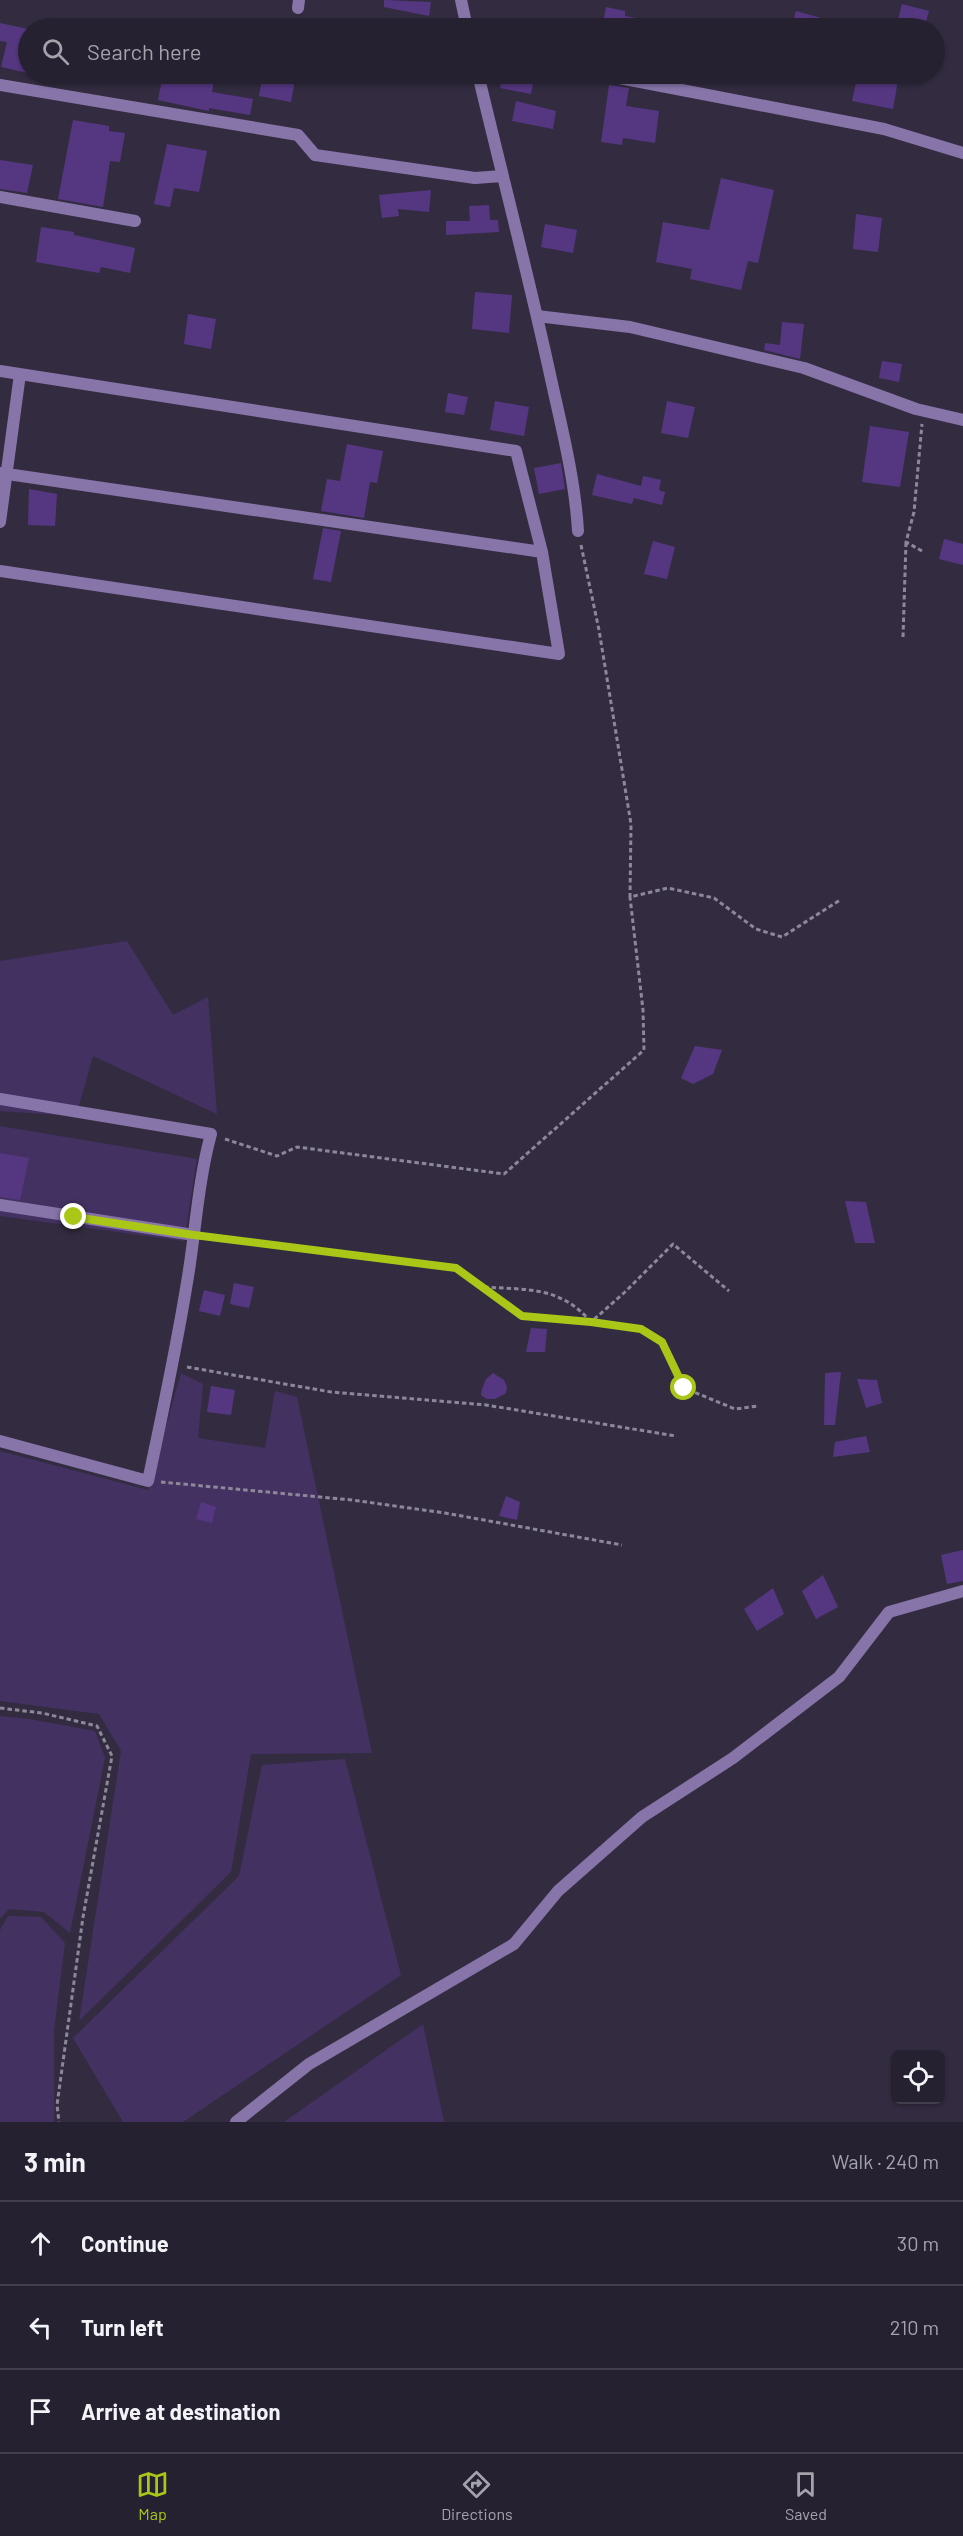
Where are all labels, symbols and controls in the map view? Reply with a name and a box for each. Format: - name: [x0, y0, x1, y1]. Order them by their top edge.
- search box: [18, 18, 945, 84]
- icon: search: [39, 35, 72, 68]
- text: Search here: [87, 38, 201, 64]
- route end: [60, 1203, 86, 1229]
- route start: [670, 1374, 696, 1400]
- map controls: [891, 2050, 945, 2104]
- button: locate: [891, 2050, 945, 2104]
- text: 3 min: [24, 2146, 86, 2177]
- text: Walk · 240 m: [832, 2149, 939, 2173]
- icon: ahead: [24, 2227, 57, 2260]
- text: Continue: [81, 2230, 169, 2256]
- text: 30 m: [897, 2231, 939, 2255]
- icon: left: [24, 2311, 57, 2344]
- text: Turn left: [81, 2314, 164, 2340]
- text: 210 m: [890, 2315, 939, 2339]
- icon: arrive: [24, 2395, 57, 2428]
- text: Arrive at destination: [81, 2398, 280, 2424]
- tab: Map: [136, 2468, 169, 2523]
- tab: Directions: [441, 2468, 513, 2523]
- tab: Saved: [785, 2468, 827, 2523]

